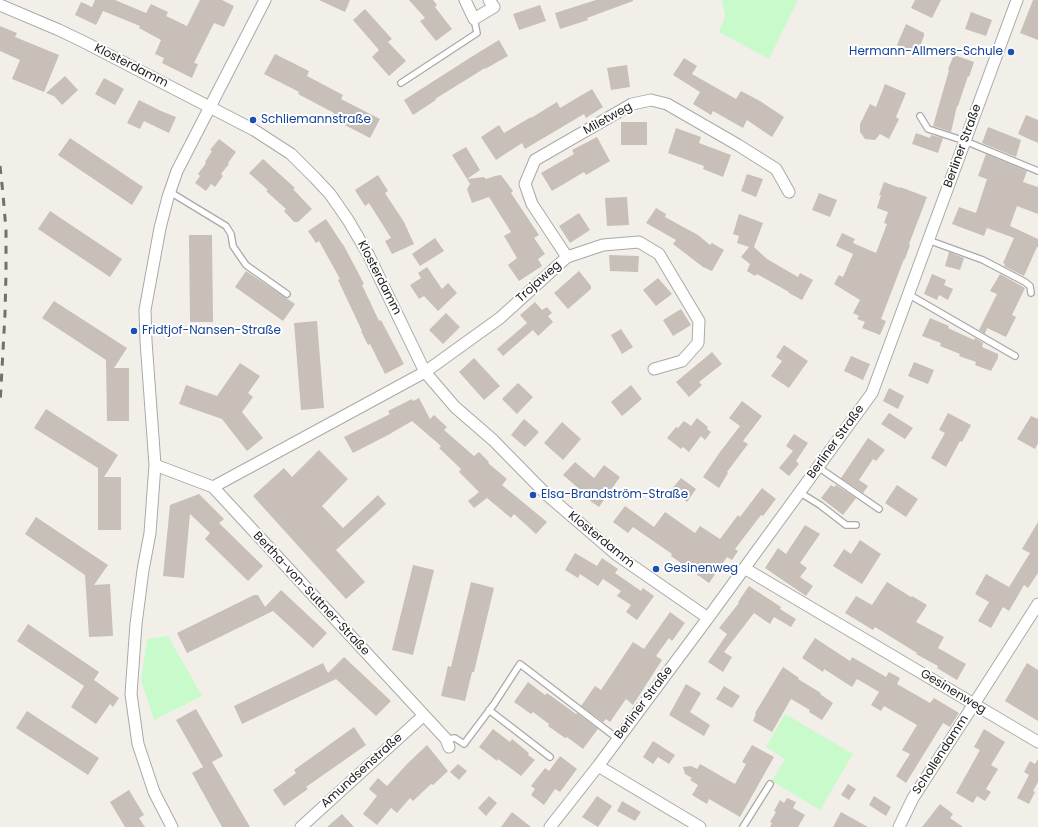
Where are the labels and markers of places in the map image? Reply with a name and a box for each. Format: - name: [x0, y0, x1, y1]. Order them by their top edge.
- place label: Hermann-Allmers-Schule: [849, 45, 1003, 59]
- marker: Hermann-Allmers-Schule: [1006, 47, 1016, 57]
- place label: Schliemannstraße: [261, 113, 371, 127]
- marker: Schliemannstraße: [248, 115, 258, 125]
- place label: Fridtjof-Nansen-Straße: [142, 324, 281, 338]
- marker: Fridtjof-Nansen-Straße: [129, 326, 139, 336]
- place label: Elsa-Brandström-Straße: [541, 488, 688, 502]
- marker: Elsa-Brandström-Straße: [528, 490, 538, 500]
- place label: Gesinenweg: [664, 562, 738, 576]
- marker: Gesinenweg: [651, 564, 661, 574]

